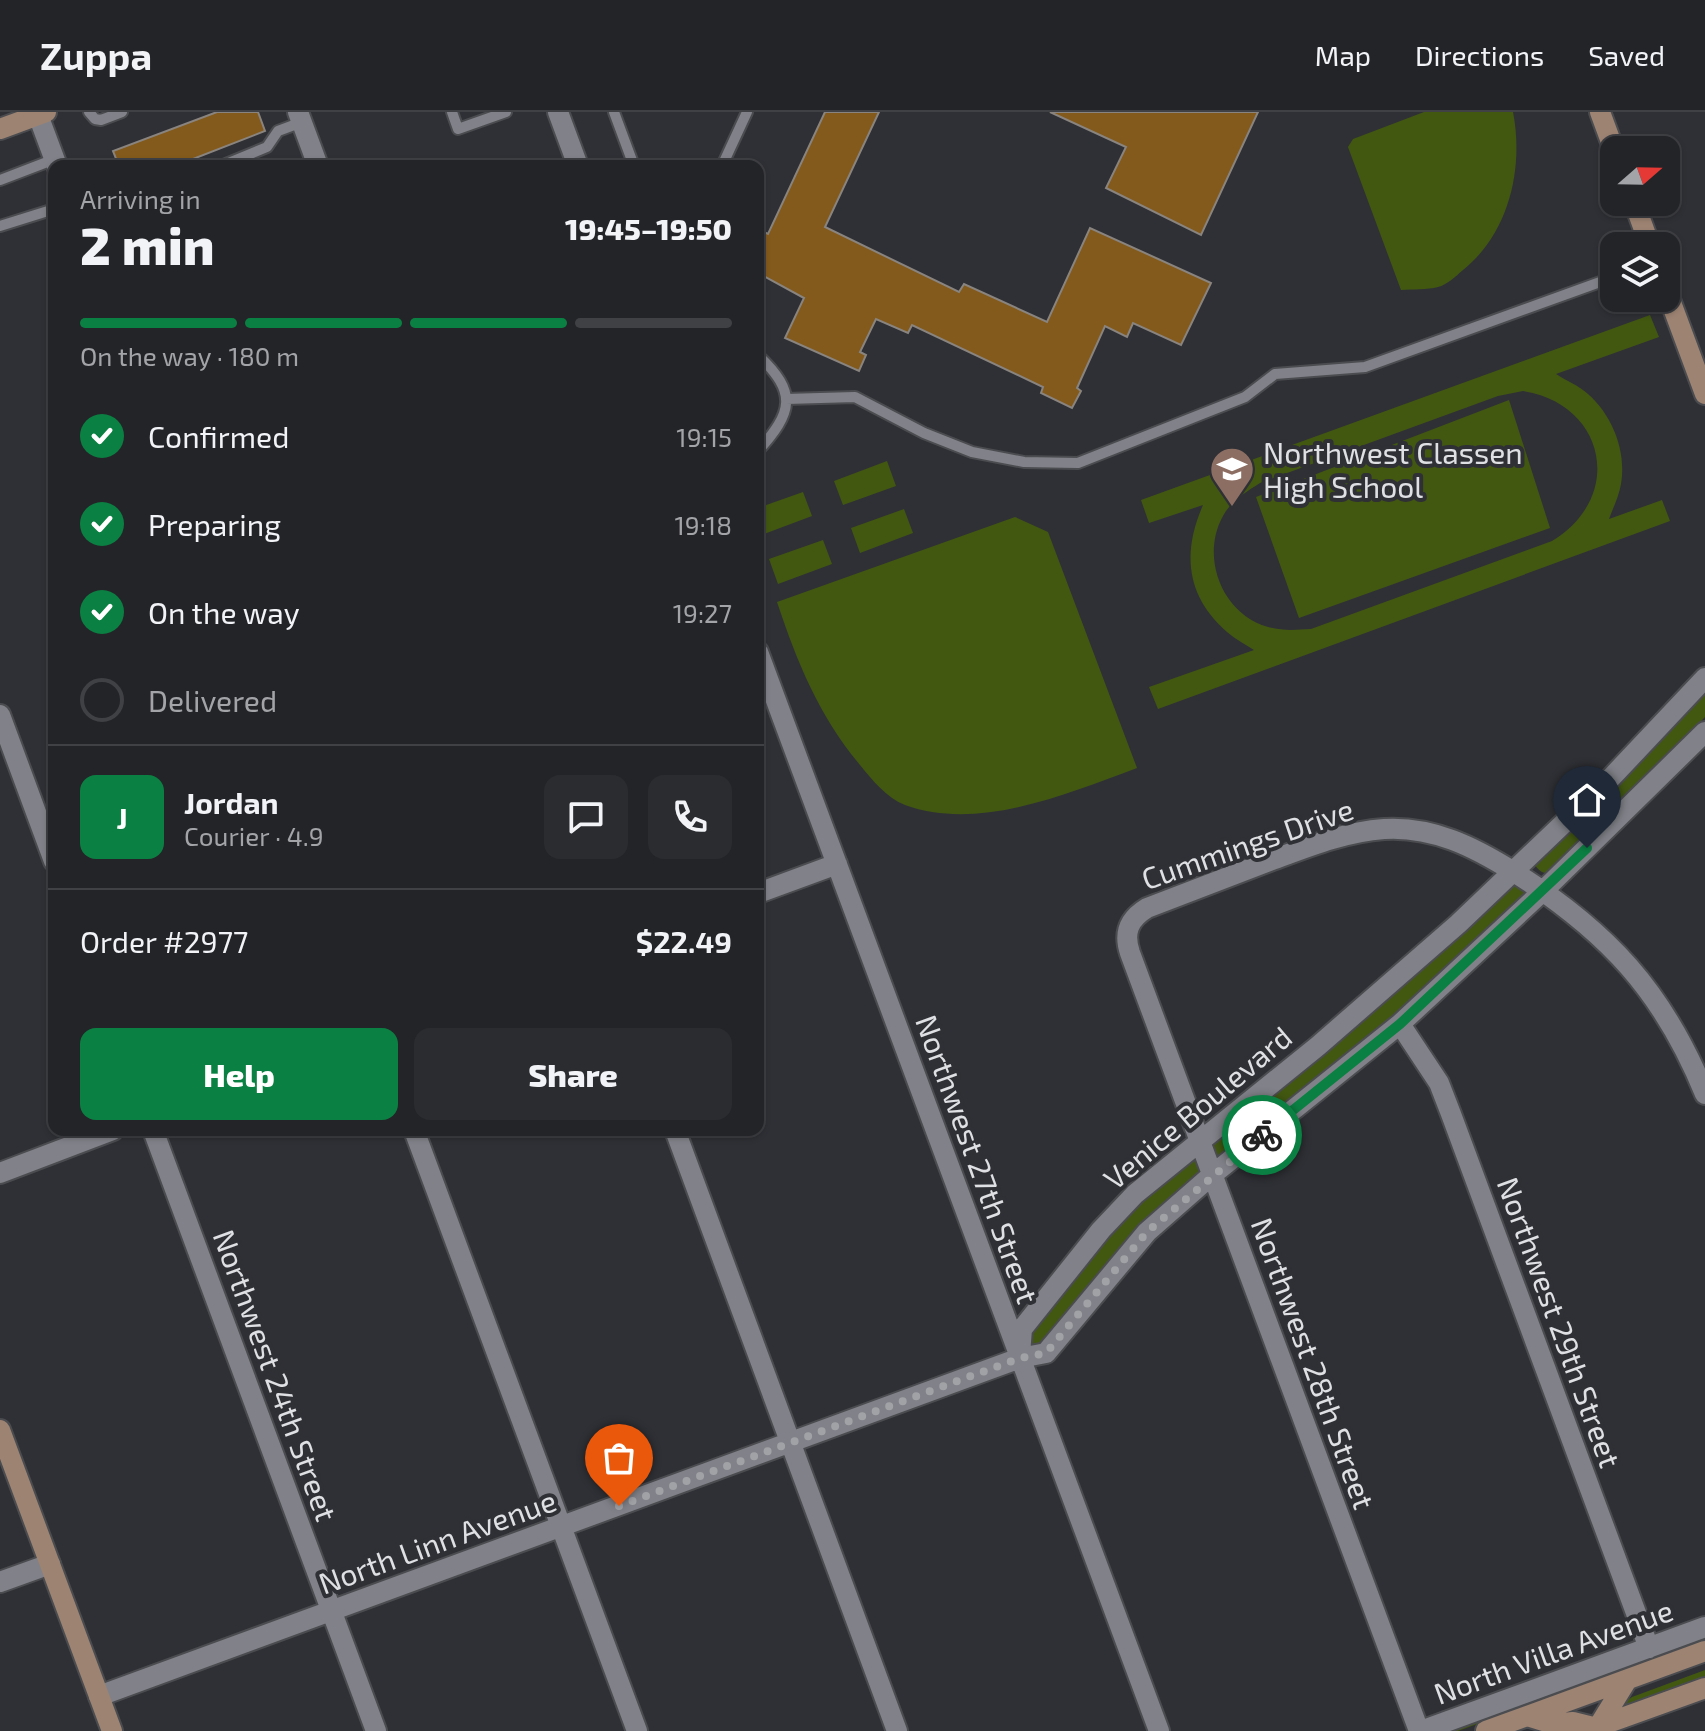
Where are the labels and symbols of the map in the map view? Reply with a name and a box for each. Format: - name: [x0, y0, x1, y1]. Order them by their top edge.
- north arrow: [1600, 136, 1680, 216]
- place label: Northwest Classen High School: [1263, 434, 1523, 504]
- school or university icon: Northwest Classen High School: [1208, 445, 1256, 508]
- pin: [1553, 766, 1621, 848]
- street label: Cummings Drive: [1136, 790, 1358, 896]
- street label: Northwest 27th Street: [909, 1010, 1047, 1308]
- street label: Venice Boulevard: [1096, 1018, 1298, 1196]
- courier: [1222, 1095, 1302, 1175]
- street label: Northwest 29th Street: [1491, 1172, 1629, 1472]
- street label: Northwest 28th Street: [1245, 1213, 1383, 1513]
- street label: Northwest 24th Street: [207, 1224, 345, 1526]
- pin: [585, 1424, 653, 1506]
- street label: North Linn Avenue: [313, 1481, 561, 1601]
- street label: North Villa Avenue: [1429, 1591, 1677, 1711]

